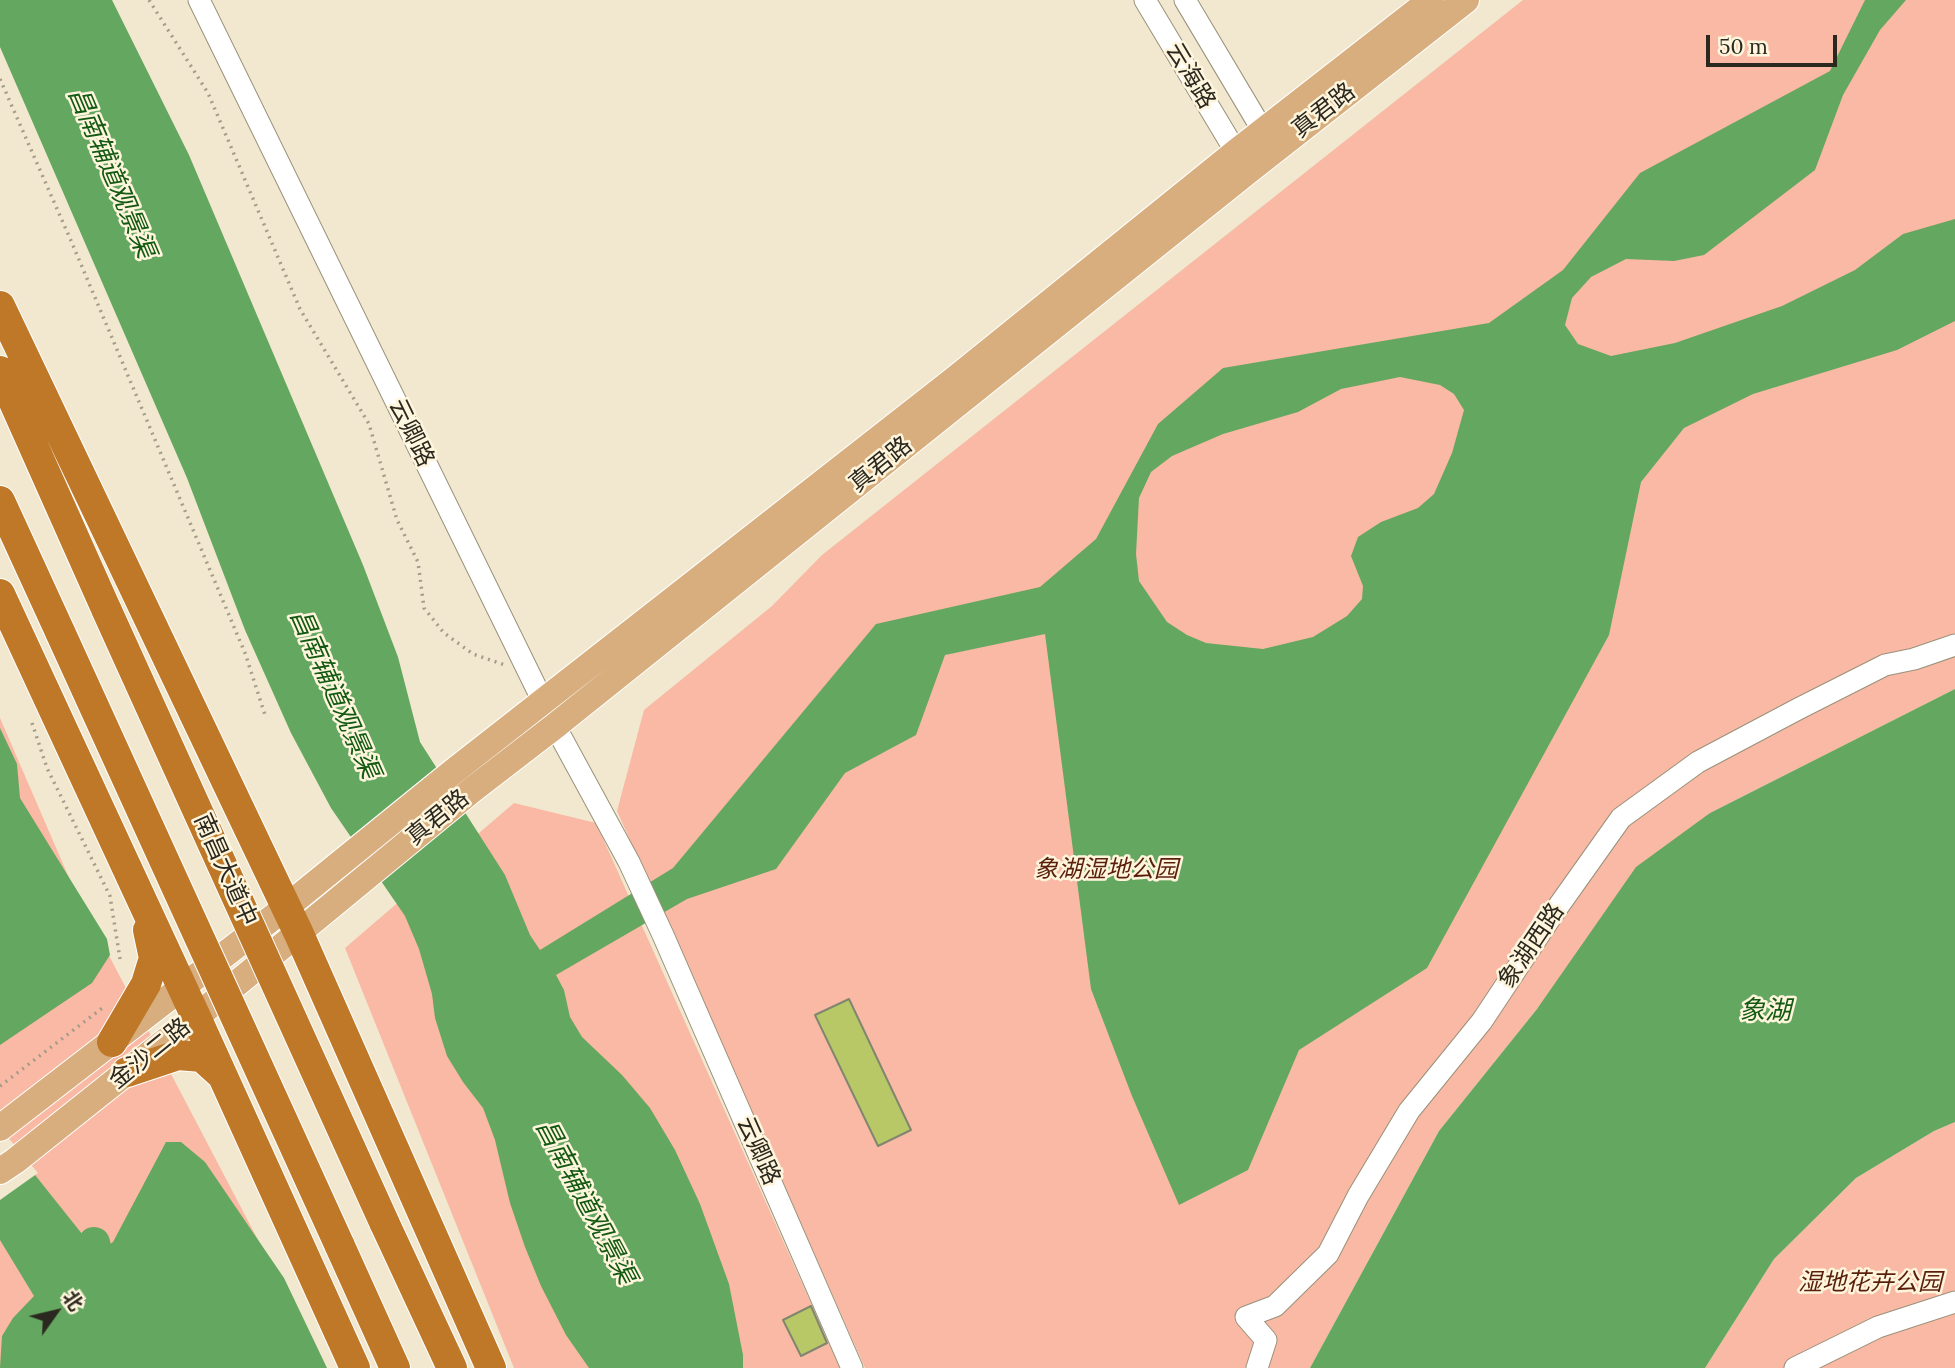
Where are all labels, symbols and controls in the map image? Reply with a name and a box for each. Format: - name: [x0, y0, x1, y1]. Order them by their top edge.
- scale bar: [1710, 21, 1841, 65]
- text: 50 m: [1719, 33, 1768, 60]
- street label: 云海路: [1159, 38, 1221, 114]
- street label: 真君路: [1287, 77, 1361, 145]
- water label: 昌南辅道观景渠: [61, 83, 161, 263]
- street label: 云卿路: [382, 394, 440, 472]
- street label: 真君路: [844, 431, 918, 499]
- water label: 昌南辅道观景渠: [283, 605, 385, 783]
- street label: 真君路: [401, 784, 475, 852]
- street label: 南昌大道中: [187, 809, 263, 931]
- park label: 象湖湿地公园: [1034, 856, 1178, 884]
- street label: 象湖西路: [1493, 898, 1571, 994]
- water label: 象湖: [1739, 996, 1791, 1028]
- street label: 金沙二路: [104, 1013, 196, 1095]
- street label: 云卿路: [730, 1112, 786, 1190]
- water label: 昌南辅道观景渠: [529, 1114, 641, 1290]
- park label: 湿地花卉公园: [1798, 1269, 1942, 1297]
- north arrow: [21, 1277, 91, 1347]
- text: 北: [58, 1286, 89, 1315]

